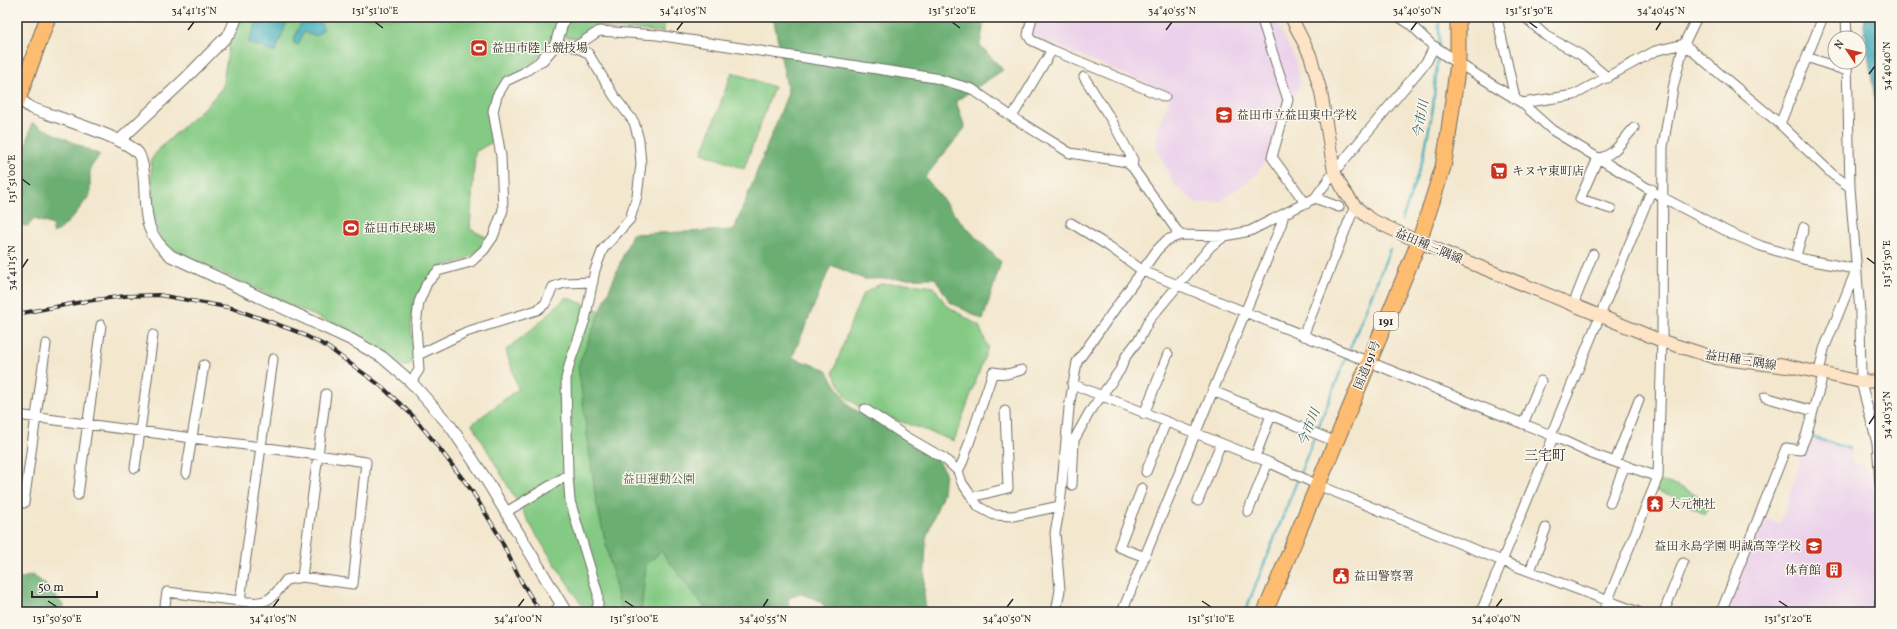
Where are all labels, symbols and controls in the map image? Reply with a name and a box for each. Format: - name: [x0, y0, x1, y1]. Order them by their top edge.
- text: 34°41'15"N: [171, 4, 217, 18]
- text: 131°51'10"E: [352, 4, 398, 18]
- text: 34°41'05"N: [660, 4, 707, 18]
- text: 131°51'20"E: [928, 4, 976, 18]
- text: 34°40'55"N: [1148, 4, 1196, 18]
- text: 34°40'50"N: [1393, 4, 1442, 18]
- text: 131°51'30"E: [1505, 4, 1553, 18]
- text: 34°40'45"N: [1637, 4, 1685, 18]
- north arrow: [1827, 30, 1867, 70]
- sports icon: 益田市陸上競技場: [469, 38, 489, 58]
- text: N: [1832, 38, 1848, 53]
- place label: 益田市陸上競技場: [492, 41, 588, 57]
- text: 34°40'40"N: [1880, 41, 1894, 90]
- water label: 今市川: [1410, 97, 1435, 140]
- school or university icon: 益田市立益田東中学校: [1214, 105, 1234, 125]
- place label: 益田市立益田東中学校: [1237, 108, 1357, 124]
- text: 131°51'00"E: [5, 155, 19, 203]
- supermarket icon: キヌヤ東町店: [1489, 161, 1509, 181]
- place label: キヌヤ東町店: [1512, 164, 1584, 180]
- sports icon: 益田市民球場: [341, 218, 361, 238]
- place label: 益田市民球場: [364, 221, 436, 237]
- street label: 益田種三隅線: [1392, 225, 1465, 268]
- text: 131°51'30"E: [1880, 240, 1894, 288]
- text: 34°41'15"N: [5, 245, 19, 291]
- road number: 191: [1374, 312, 1398, 330]
- street label: 国道191号: [1351, 338, 1385, 392]
- street label: 益田種三隅線: [1704, 347, 1778, 375]
- text: 34°40'35"N: [1880, 390, 1894, 439]
- water label: 今市川: [1294, 404, 1326, 449]
- district label: 三宅町: [1524, 447, 1566, 466]
- park label: 益田運動公園: [623, 472, 695, 488]
- temple icon: 大元神社: [1645, 494, 1665, 514]
- place label: 大元神社: [1668, 497, 1716, 513]
- school or university icon: 益田永島学園 明誠高等学校: [1804, 536, 1824, 556]
- place label: 益田永島学園 明誠高等学校: [1655, 539, 1801, 555]
- building icon: 体育館: [1824, 560, 1844, 580]
- place label: 体育館: [1785, 563, 1821, 579]
- public building icon: 益田警察署: [1331, 566, 1351, 586]
- place label: 益田警察署: [1354, 569, 1414, 585]
- scale bar: [32, 573, 97, 599]
- text: 50 m: [38, 580, 64, 596]
- text: 131°50'50"E: [33, 612, 81, 626]
- text: 34°41'05"N: [250, 612, 297, 626]
- text: 34°41'00"N: [494, 612, 543, 626]
- text: 131°51'00"E: [610, 612, 658, 626]
- text: 34°40'55"N: [739, 612, 787, 626]
- text: 34°40'50"N: [983, 612, 1032, 626]
- text: 131°51'10"E: [1188, 612, 1234, 626]
- text: 34°40'40"N: [1472, 612, 1521, 626]
- text: 131°51'20"E: [1764, 612, 1812, 626]

